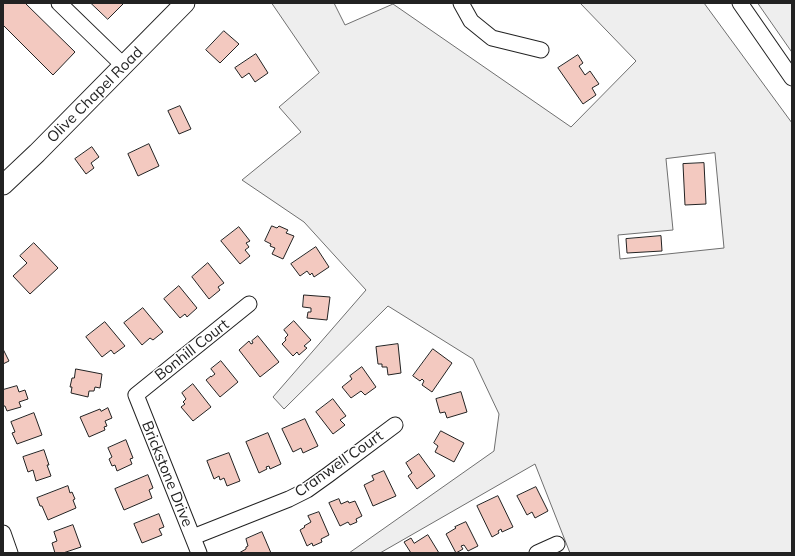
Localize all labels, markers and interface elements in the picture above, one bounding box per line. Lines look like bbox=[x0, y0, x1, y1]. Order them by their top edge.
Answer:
street label: Olive Chapel Road bbox=[43, 43, 147, 147]
street label: Bonhill Court bbox=[151, 316, 233, 384]
street label: Brickstone Drive bbox=[138, 419, 196, 529]
street label: Cranwell Court bbox=[291, 427, 387, 501]

